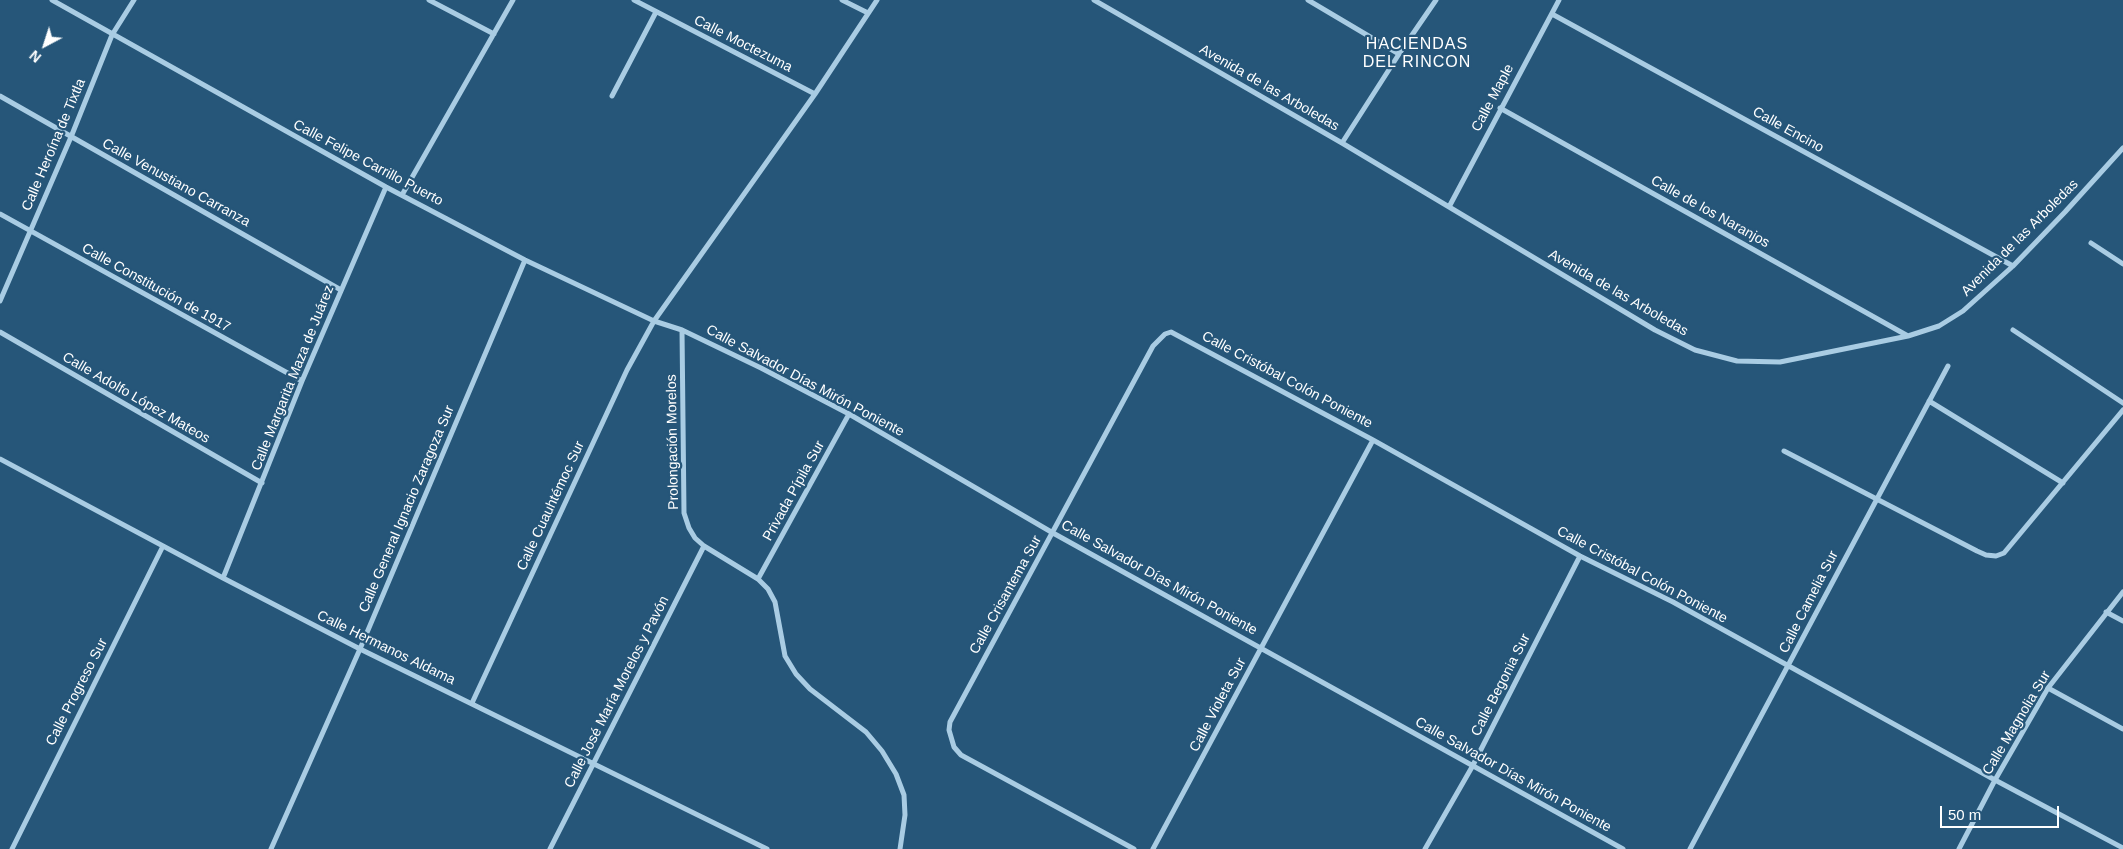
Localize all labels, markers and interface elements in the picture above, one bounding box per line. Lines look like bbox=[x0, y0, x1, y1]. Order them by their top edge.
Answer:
street label: Calle Moctezuma bbox=[691, 12, 795, 76]
north arrow bbox=[20, 20, 70, 70]
district label: HACIENDAS DEL RINCON bbox=[1361, 35, 1473, 73]
street label: Avenida de las Arboledas bbox=[1196, 41, 1342, 135]
text: N bbox=[26, 47, 44, 66]
street label: Calle Maple bbox=[1468, 61, 1518, 135]
street label: Calle Heroína de Tixtla bbox=[19, 76, 89, 214]
street label: Calle Encino bbox=[1750, 104, 1826, 156]
street label: Calle Felipe Carrillo Puerto bbox=[290, 116, 446, 210]
street label: Calle Venustiano Carranza bbox=[99, 135, 253, 231]
street label: Calle de los Naranjos bbox=[1648, 172, 1772, 252]
street label: Avenida de las Arboledas bbox=[1958, 176, 2082, 300]
street label: Calle Constitución de 1917 bbox=[79, 240, 233, 336]
street label: Avenida de las Arboledas bbox=[1545, 246, 1691, 340]
street label: Calle Margarita Maza de Juárez bbox=[248, 283, 338, 473]
street label: Calle Salvador Días Mirón Poniente bbox=[703, 322, 907, 440]
street label: Calle Cristóbal Colón Poniente bbox=[1199, 328, 1375, 432]
street label: Calle Adolfo López Mateos bbox=[59, 349, 213, 447]
street label: Prolongación Morelos bbox=[663, 374, 683, 510]
street label: Calle General Ignacio Zaragoza Sur bbox=[356, 403, 458, 615]
street label: Privada Pípila Sur bbox=[759, 438, 829, 544]
street label: Calle Cuauhtémoc Sur bbox=[514, 439, 588, 573]
street label: Calle Salvador Días Mirón Poniente bbox=[1058, 517, 1260, 639]
street label: Calle Cristóbal Colón Poniente bbox=[1554, 523, 1730, 627]
street label: Calle Crisantema Sur bbox=[966, 533, 1046, 657]
street label: Calle Camelia Sur bbox=[1776, 548, 1842, 656]
street label: Calle José María Morelos y Pavón bbox=[561, 593, 673, 791]
street label: Calle Hermanos Aldama bbox=[314, 607, 458, 689]
street label: Calle Begonia Sur bbox=[1468, 631, 1534, 739]
street label: Calle Progreso Sur bbox=[43, 635, 111, 749]
street label: Calle Violeta Sur bbox=[1186, 655, 1250, 755]
street label: Calle Magnolia Sur bbox=[1979, 668, 2055, 778]
street label: Calle Salvador Días Mirón Poniente bbox=[1412, 714, 1614, 836]
scale bar bbox=[1943, 796, 2062, 828]
text: 50 m bbox=[1948, 806, 1981, 823]

